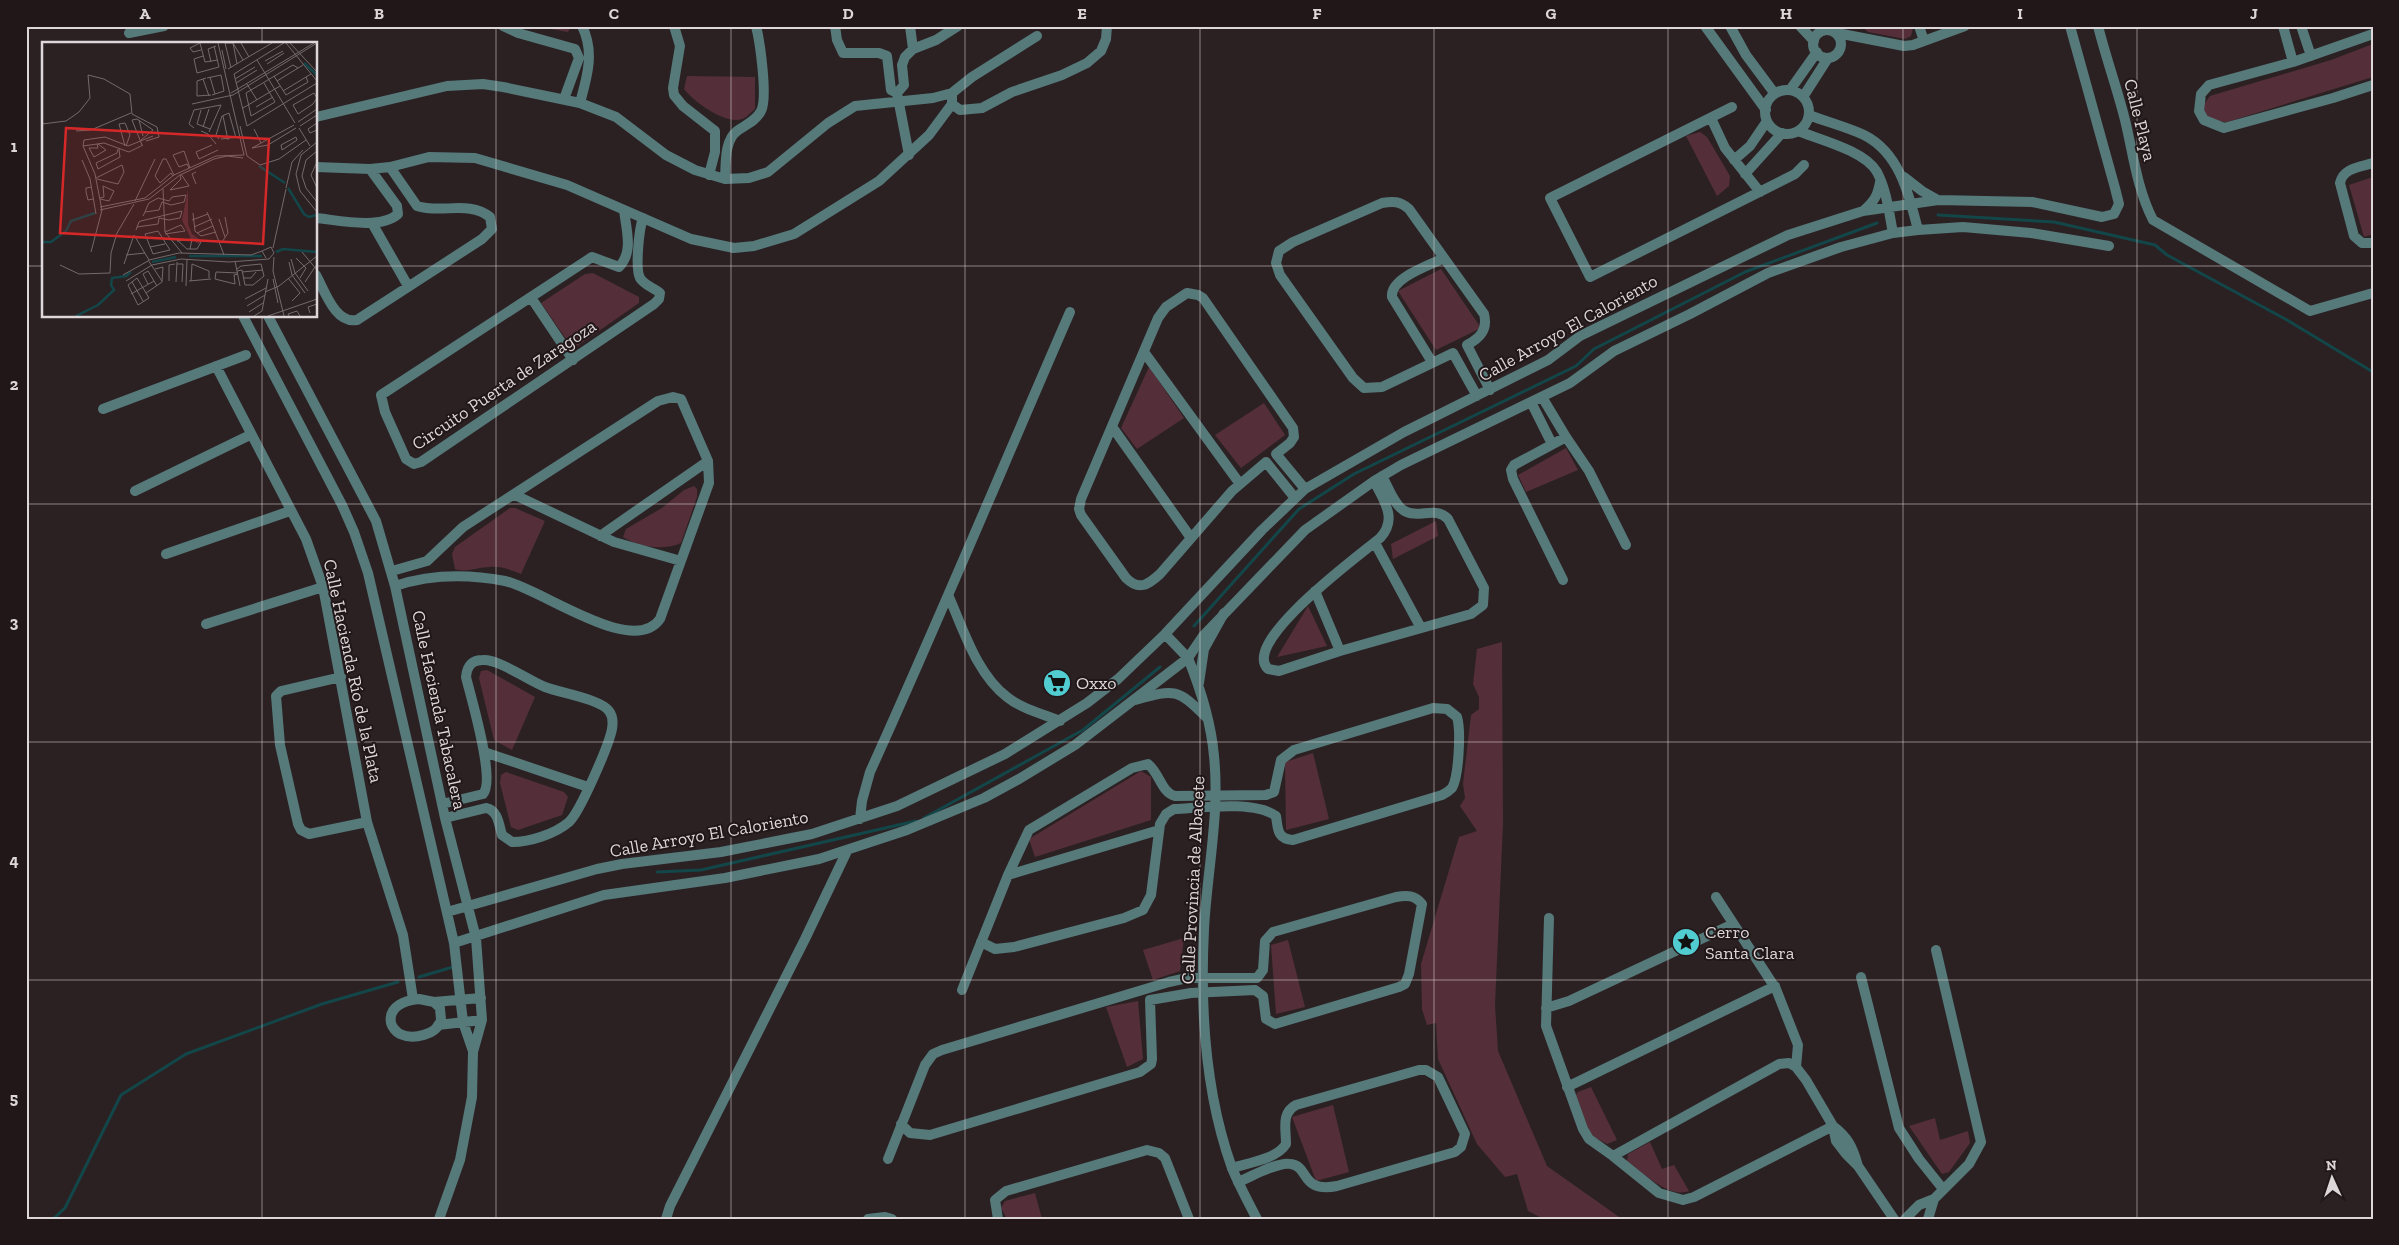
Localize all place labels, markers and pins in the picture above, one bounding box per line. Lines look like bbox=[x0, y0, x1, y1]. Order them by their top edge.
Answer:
supermarket icon: Oxxo bbox=[1042, 668, 1072, 698]
place label: Oxxo bbox=[1076, 672, 1116, 694]
place label: Cerro Santa Clara bbox=[1705, 921, 1795, 964]
place icon: Cerro Santa Clara bbox=[1671, 927, 1701, 957]

